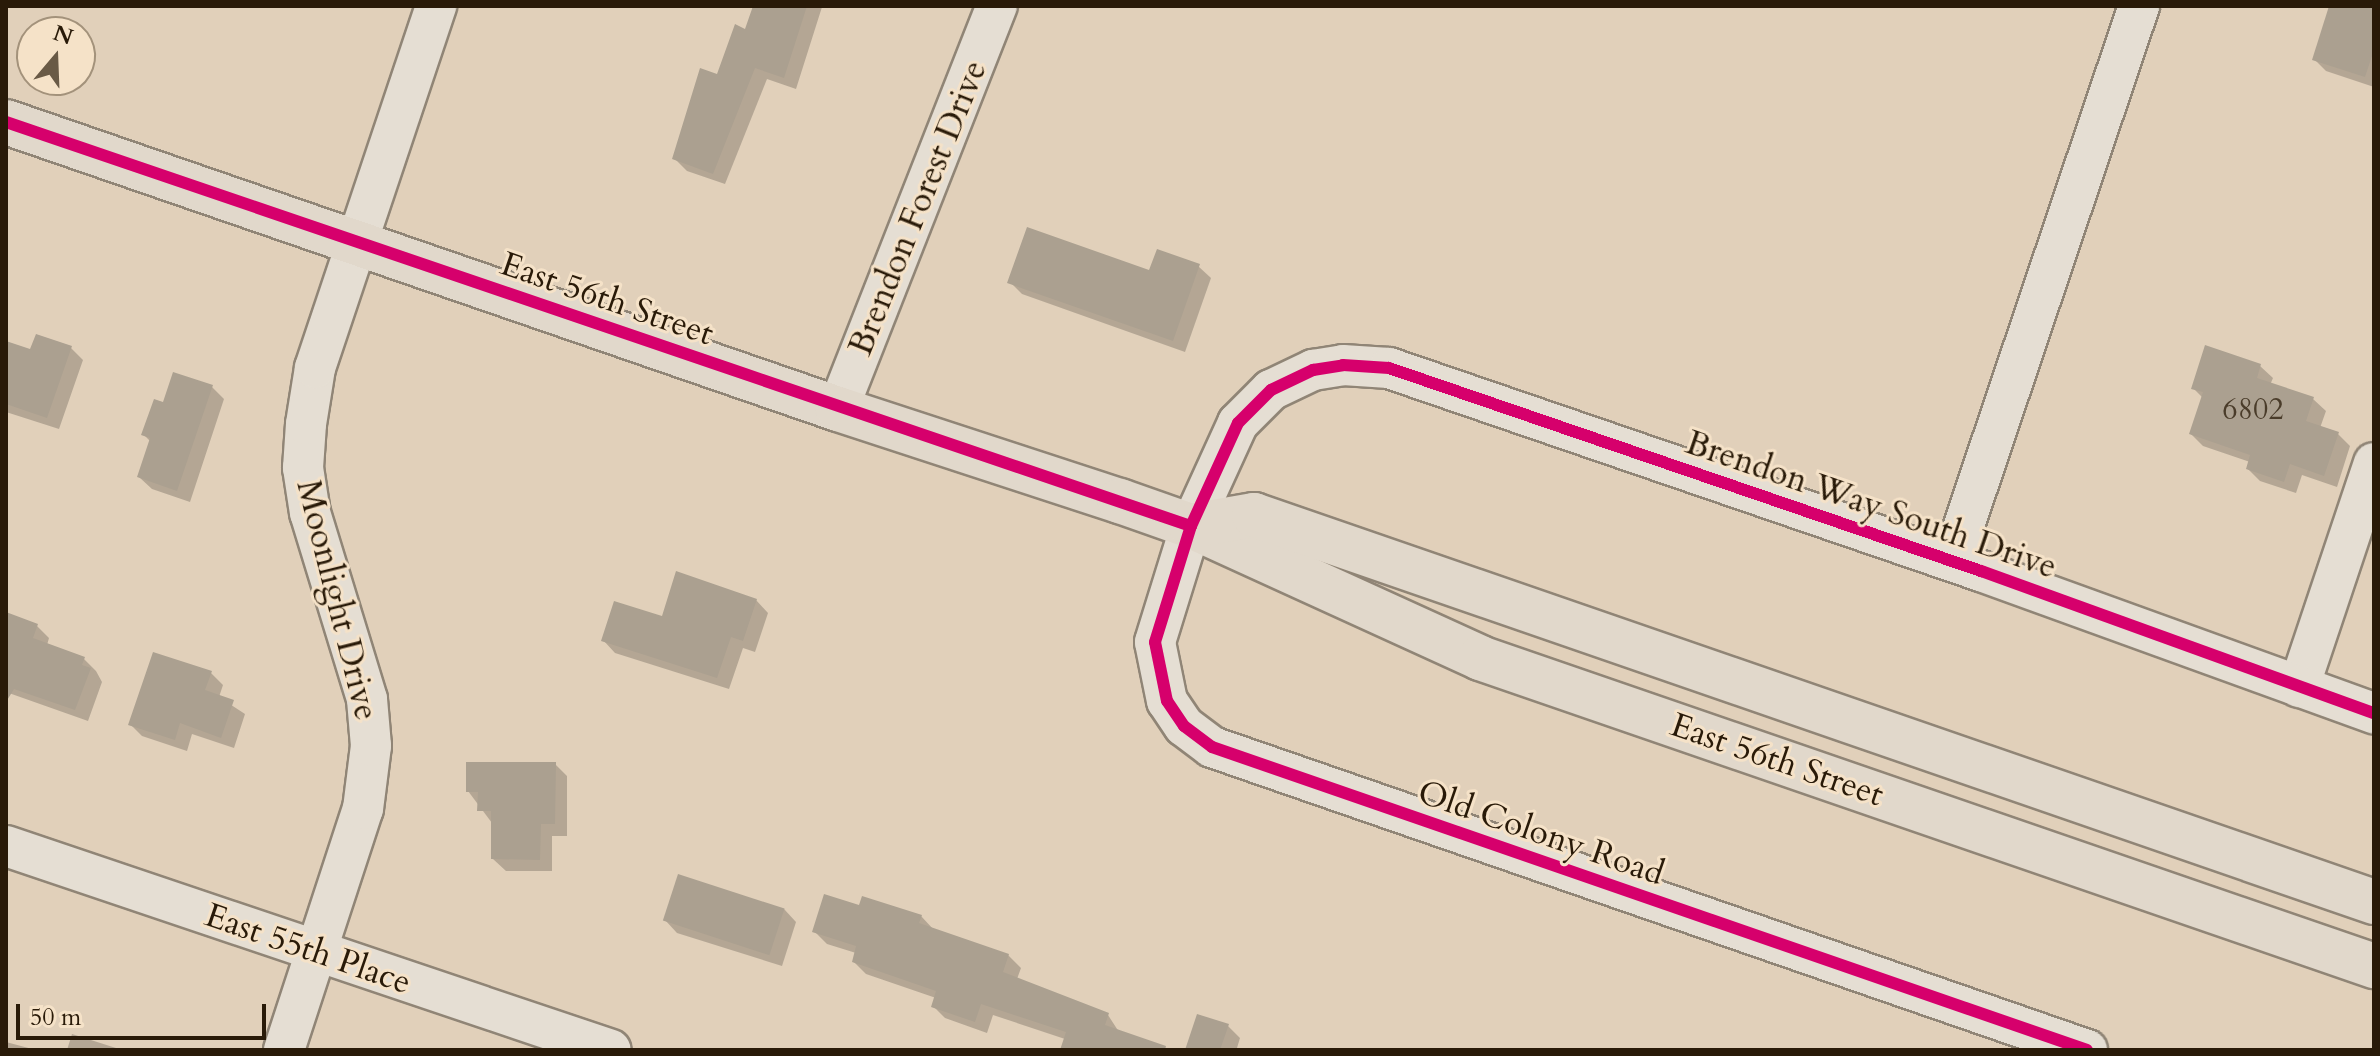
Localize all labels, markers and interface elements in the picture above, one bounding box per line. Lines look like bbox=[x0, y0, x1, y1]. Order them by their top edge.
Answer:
north arrow bbox=[16, 16, 96, 96]
text: N bbox=[49, 18, 77, 52]
street label: Brendon Forest Drive bbox=[840, 55, 996, 361]
street label: East 56th Street bbox=[495, 244, 719, 354]
house number: 6802 bbox=[2222, 392, 2284, 428]
street label: Brendon Way South Drive bbox=[1680, 422, 2062, 588]
street label: Moonlight Drive bbox=[287, 476, 387, 724]
street label: East 56th Street bbox=[1665, 705, 1889, 815]
street label: Old Colony Road bbox=[1412, 772, 1670, 894]
street label: East 55th Place bbox=[200, 895, 416, 1003]
scale bar bbox=[20, 988, 270, 1038]
text: 50 m bbox=[30, 1001, 81, 1034]

